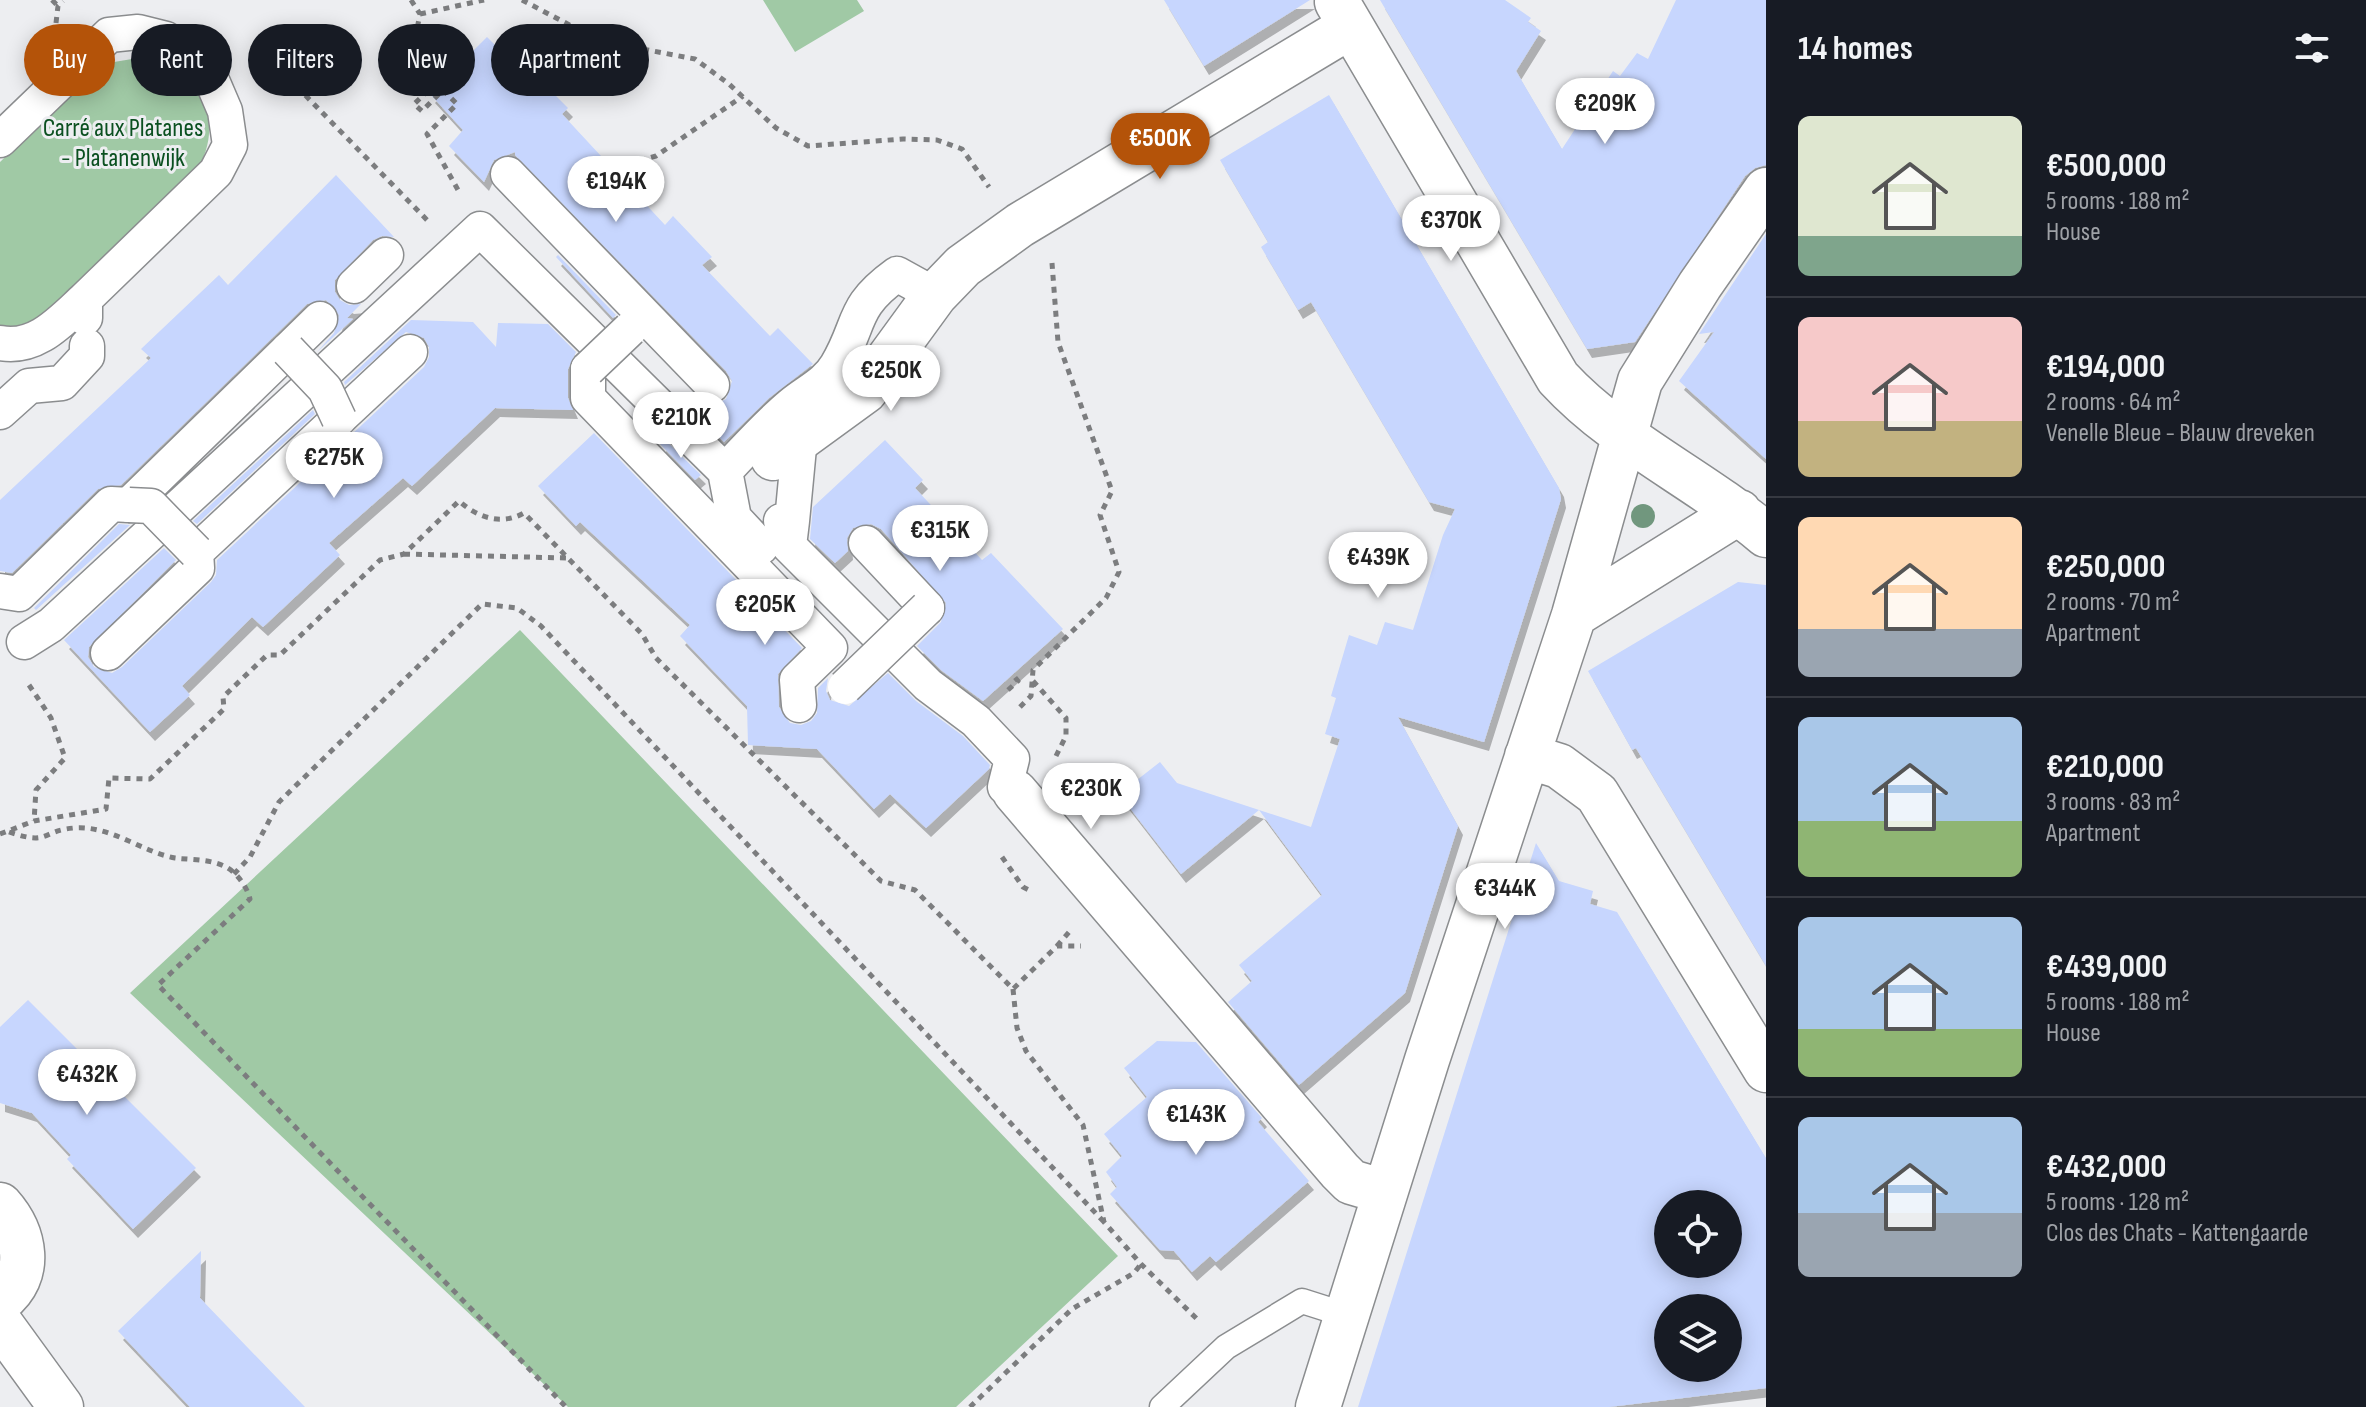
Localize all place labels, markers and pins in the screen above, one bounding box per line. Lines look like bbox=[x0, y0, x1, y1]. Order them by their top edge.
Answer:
pin: €209K bbox=[1549, 78, 1661, 146]
pin: €500K bbox=[1104, 113, 1216, 181]
pin: €194K bbox=[560, 156, 672, 224]
pin: €370K bbox=[1395, 195, 1507, 263]
pin: €250K bbox=[835, 345, 947, 413]
pin: €210K bbox=[625, 392, 737, 460]
pin: €275K bbox=[278, 432, 390, 500]
pin: €315K bbox=[884, 505, 996, 573]
pin: €439K bbox=[1322, 532, 1434, 600]
pin: €205K bbox=[709, 579, 821, 647]
pin: €230K bbox=[1035, 763, 1147, 831]
pin: €344K bbox=[1449, 863, 1561, 931]
pin: €432K bbox=[31, 1049, 143, 1117]
pin: €143K bbox=[1140, 1089, 1252, 1157]

